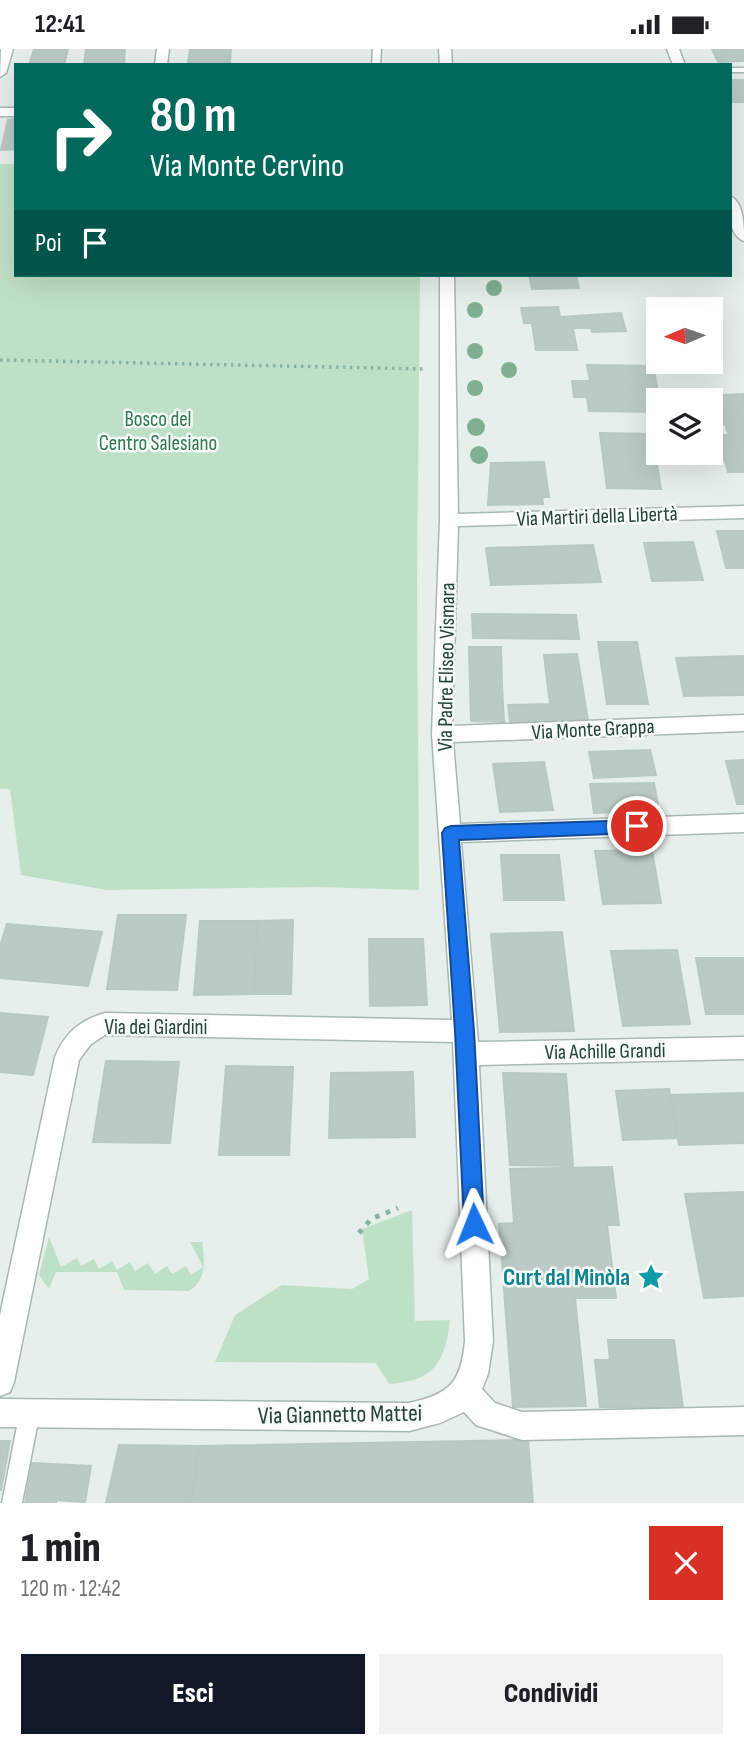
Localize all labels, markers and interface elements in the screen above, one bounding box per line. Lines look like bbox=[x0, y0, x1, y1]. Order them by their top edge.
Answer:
text: 12:41 bbox=[35, 9, 85, 40]
text: 80 m bbox=[150, 87, 237, 146]
icon: right bbox=[35, 91, 126, 182]
text: Via Monte Cervino bbox=[150, 147, 344, 186]
icon: arrive bbox=[76, 224, 114, 262]
text: Poi bbox=[35, 228, 62, 259]
north arrow bbox=[646, 297, 723, 375]
map controls bbox=[646, 297, 723, 465]
button: layers bbox=[646, 388, 723, 465]
park label: Bosco del Centro Salesiano bbox=[99, 407, 217, 456]
street label: Via Martiri della Libertà bbox=[516, 501, 678, 532]
street label: Via Padre Eliseo Vismara bbox=[433, 582, 460, 752]
street label: Via Monte Grappa bbox=[531, 714, 655, 745]
pin bbox=[607, 796, 667, 856]
icon: arrive bbox=[618, 807, 656, 845]
street label: Via dei Giardini bbox=[105, 1015, 207, 1040]
street label: Via Achille Grandi bbox=[544, 1038, 666, 1065]
position arrow bbox=[437, 1187, 511, 1261]
place icon: Curt dal Minòla bbox=[636, 1262, 666, 1292]
place label: Curt dal Minòla bbox=[503, 1263, 630, 1292]
street label: Via Giannetto Mattei bbox=[258, 1399, 422, 1430]
text: 1 min bbox=[21, 1523, 101, 1574]
button: close bbox=[649, 1526, 723, 1600]
text: 120 m · 12:42 bbox=[21, 1575, 121, 1603]
button: Esci bbox=[21, 1654, 365, 1734]
button: Condividi bbox=[379, 1654, 723, 1734]

